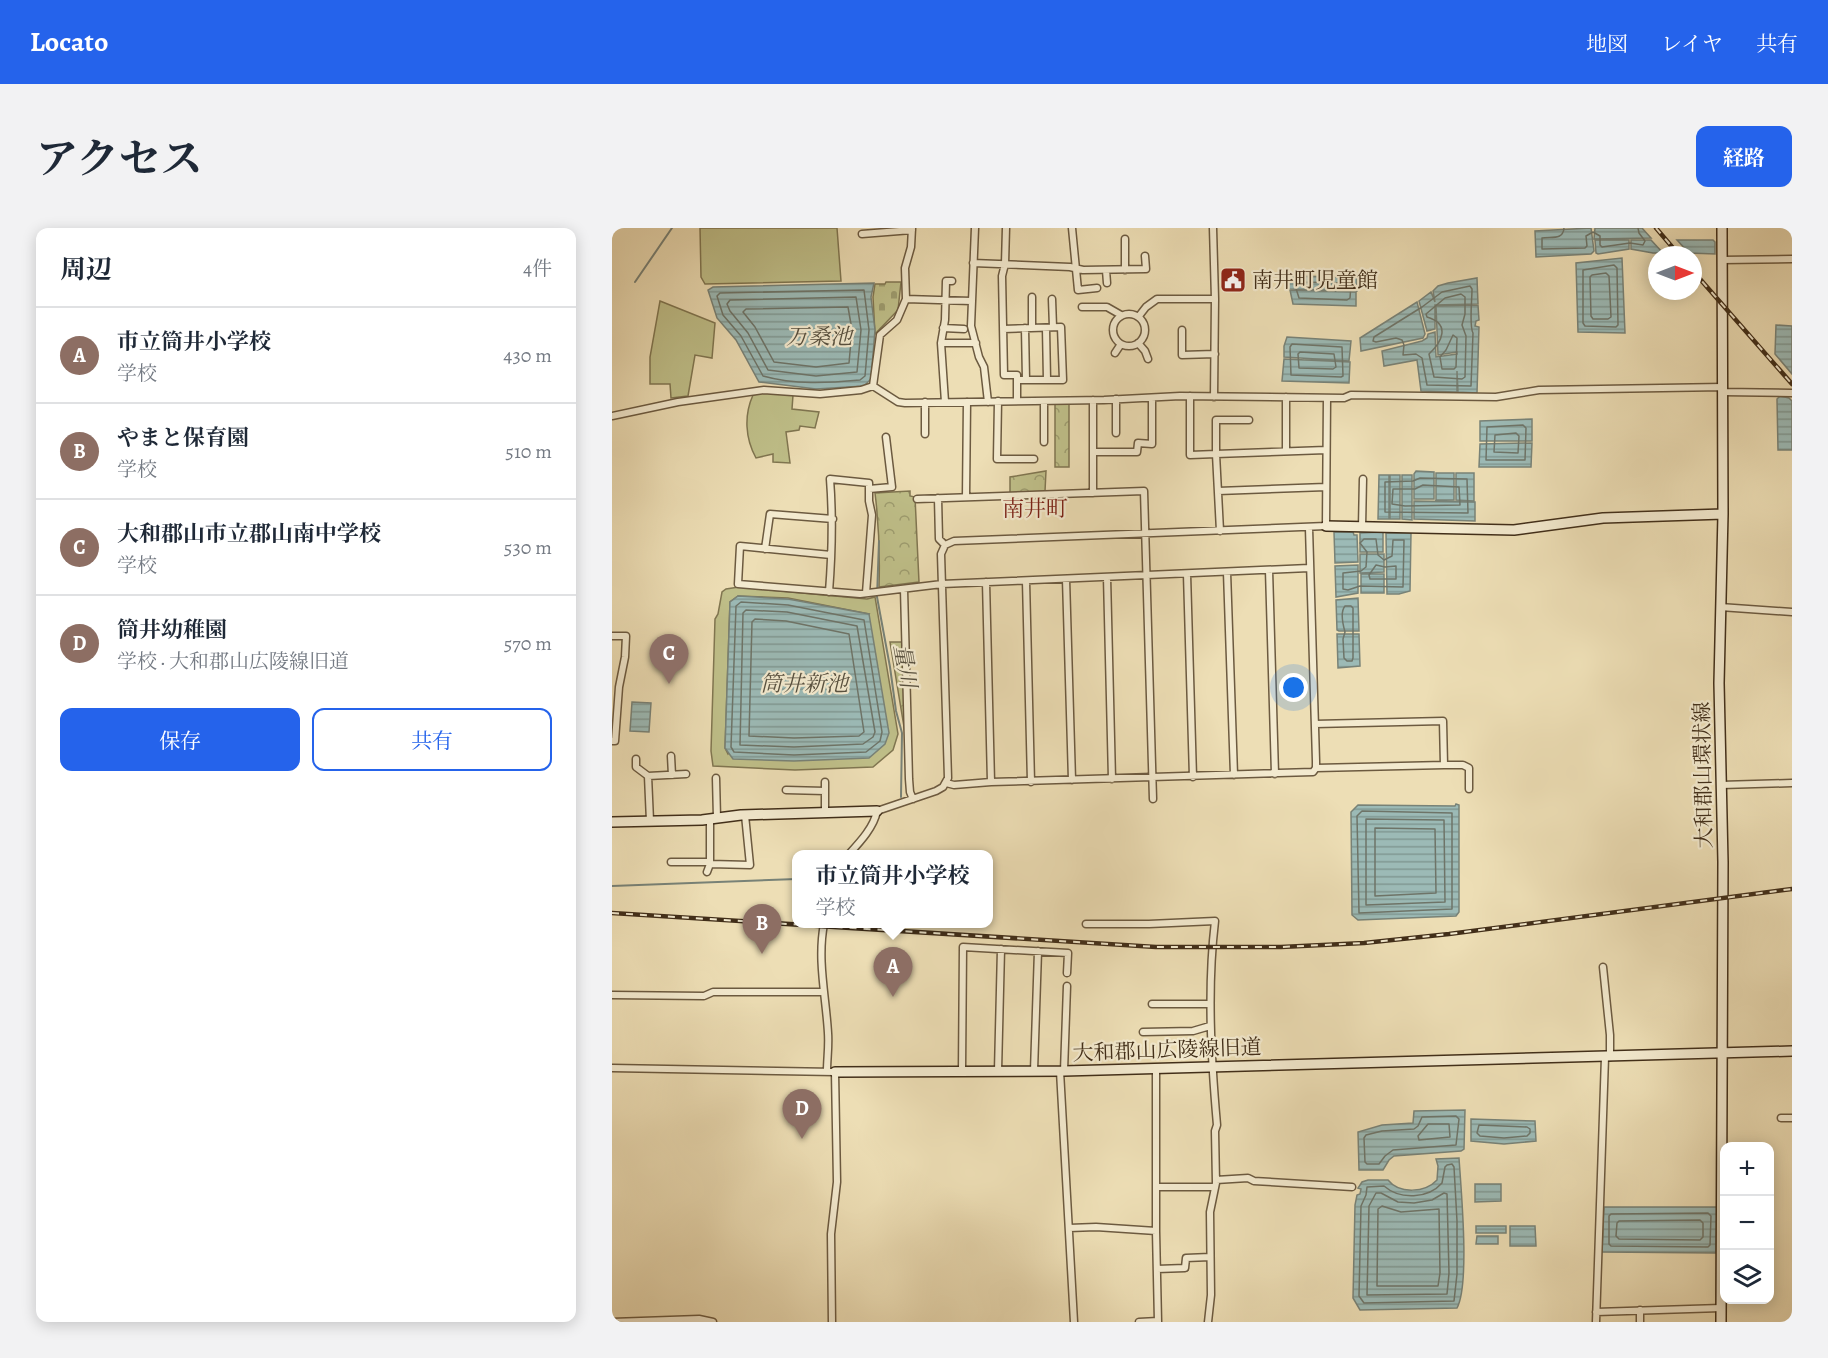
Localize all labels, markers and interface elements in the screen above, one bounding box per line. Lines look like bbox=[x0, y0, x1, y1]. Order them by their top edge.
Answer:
text: Locato bbox=[30, 23, 108, 61]
text: 地図 bbox=[1586, 30, 1628, 58]
text: レイヤ bbox=[1661, 30, 1723, 58]
text: 共有 bbox=[1756, 30, 1798, 58]
button: 経路 bbox=[1696, 126, 1792, 187]
text: アクセス bbox=[36, 130, 203, 187]
north arrow bbox=[1648, 246, 1702, 300]
text: 周辺 bbox=[60, 252, 112, 287]
text: 4件 bbox=[523, 255, 552, 282]
public building icon: 南井町児童館 bbox=[1218, 265, 1248, 295]
place label: 南井町児童館 bbox=[1252, 266, 1378, 294]
water label: 万桑池 bbox=[786, 322, 855, 352]
text: 市立筒井小学校 bbox=[117, 327, 271, 357]
text: A bbox=[73, 342, 86, 369]
text: 430 m bbox=[503, 342, 552, 369]
text: 学校 bbox=[117, 360, 157, 387]
text: やまと保育園 bbox=[117, 423, 249, 453]
text: B bbox=[73, 438, 86, 465]
text: 510 m bbox=[505, 438, 552, 465]
text: 学校 bbox=[117, 456, 157, 483]
district label: 南井町 bbox=[1002, 494, 1068, 524]
text: 大和郡山市立郡山南中学校 bbox=[117, 519, 381, 549]
text: C bbox=[73, 534, 86, 561]
text: 530 m bbox=[504, 534, 552, 561]
text: 学校 bbox=[117, 552, 157, 579]
text: 筒井幼稚園 bbox=[117, 615, 227, 645]
text: D bbox=[73, 630, 86, 657]
text: 570 m bbox=[504, 630, 552, 657]
pin: C bbox=[650, 634, 688, 684]
water label: 量川 bbox=[886, 642, 924, 692]
text: 学校 · 大和郡山広陵線旧道 bbox=[117, 648, 349, 675]
water label: 筒井新池 bbox=[760, 669, 851, 699]
your location bbox=[1279, 673, 1308, 702]
street label: 大和郡山環状線 bbox=[1688, 701, 1718, 849]
button: 保存 bbox=[60, 708, 300, 771]
button: 共有 bbox=[312, 708, 552, 771]
popup bbox=[792, 850, 993, 928]
text: 市立筒井小学校 bbox=[815, 861, 970, 891]
text: 学校 bbox=[815, 894, 855, 921]
pin: B bbox=[742, 904, 782, 954]
pin: A bbox=[874, 948, 912, 997]
street label: 大和郡山広陵線旧道 bbox=[1072, 1033, 1262, 1067]
pin: D bbox=[782, 1090, 822, 1139]
map controls bbox=[1720, 1142, 1774, 1304]
button: + bbox=[1720, 1142, 1774, 1196]
button: − bbox=[1720, 1196, 1774, 1250]
button: layers bbox=[1720, 1250, 1774, 1304]

